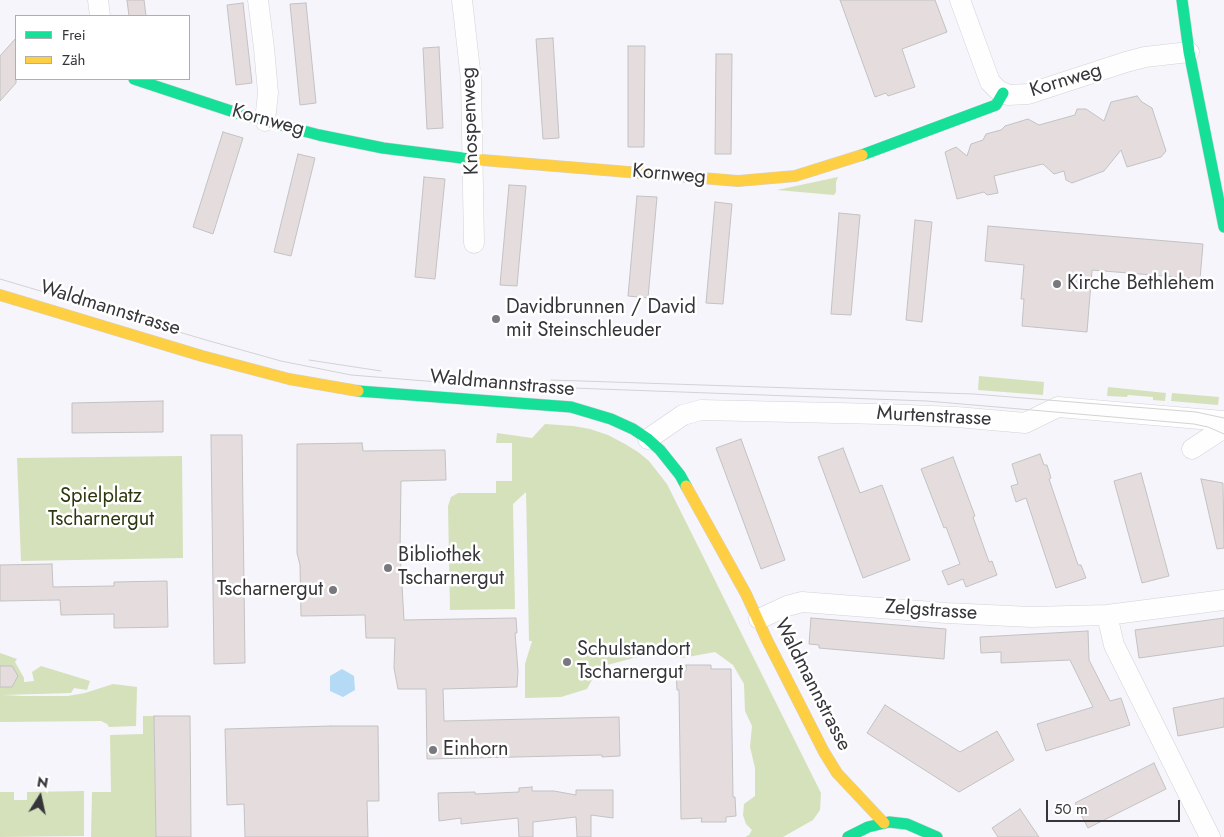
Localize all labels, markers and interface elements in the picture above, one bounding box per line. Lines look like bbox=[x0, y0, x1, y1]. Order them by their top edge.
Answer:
legend bbox=[15, 15, 190, 80]
text: Frei bbox=[62, 24, 86, 46]
text: Zäh bbox=[62, 49, 85, 71]
street label: Kornweg bbox=[1027, 59, 1105, 103]
street label: Knospenweg bbox=[457, 67, 485, 175]
street label: Kornweg bbox=[229, 100, 307, 142]
street label: Kornweg bbox=[631, 160, 707, 190]
place label: Kirche Bethlehem bbox=[1067, 272, 1214, 296]
street label: Waldmannstrasse bbox=[37, 276, 183, 342]
marker: Kirche Bethlehem bbox=[1051, 278, 1063, 290]
place label: Davidbrunnen / David mit Steinschleuder bbox=[506, 296, 696, 343]
marker: Davidbrunnen / David mit Steinschleuder bbox=[490, 313, 502, 325]
street label: Waldmannstrasse bbox=[429, 366, 575, 402]
street label: Murtenstrasse bbox=[876, 402, 992, 432]
park label: Spielplatz Tscharnergut bbox=[48, 485, 154, 532]
place label: Bibliothek Tscharnergut bbox=[398, 544, 504, 591]
marker: Bibliothek Tscharnergut bbox=[382, 562, 394, 574]
place label: Tscharnergut bbox=[217, 578, 323, 602]
marker: Tscharnergut bbox=[327, 584, 339, 596]
street label: Zelgstrasse bbox=[884, 596, 978, 626]
street label: Waldmannstrasse bbox=[768, 615, 856, 755]
place label: Schulstandort Tscharnergut bbox=[577, 638, 690, 685]
marker: Schulstandort Tscharnergut bbox=[561, 656, 573, 668]
place label: Einhorn bbox=[443, 738, 508, 762]
marker: Einhorn bbox=[427, 744, 439, 756]
text: N bbox=[35, 771, 50, 793]
north arrow bbox=[15, 772, 65, 822]
scale bar bbox=[1049, 790, 1183, 822]
text: 50 m bbox=[1054, 798, 1088, 820]

